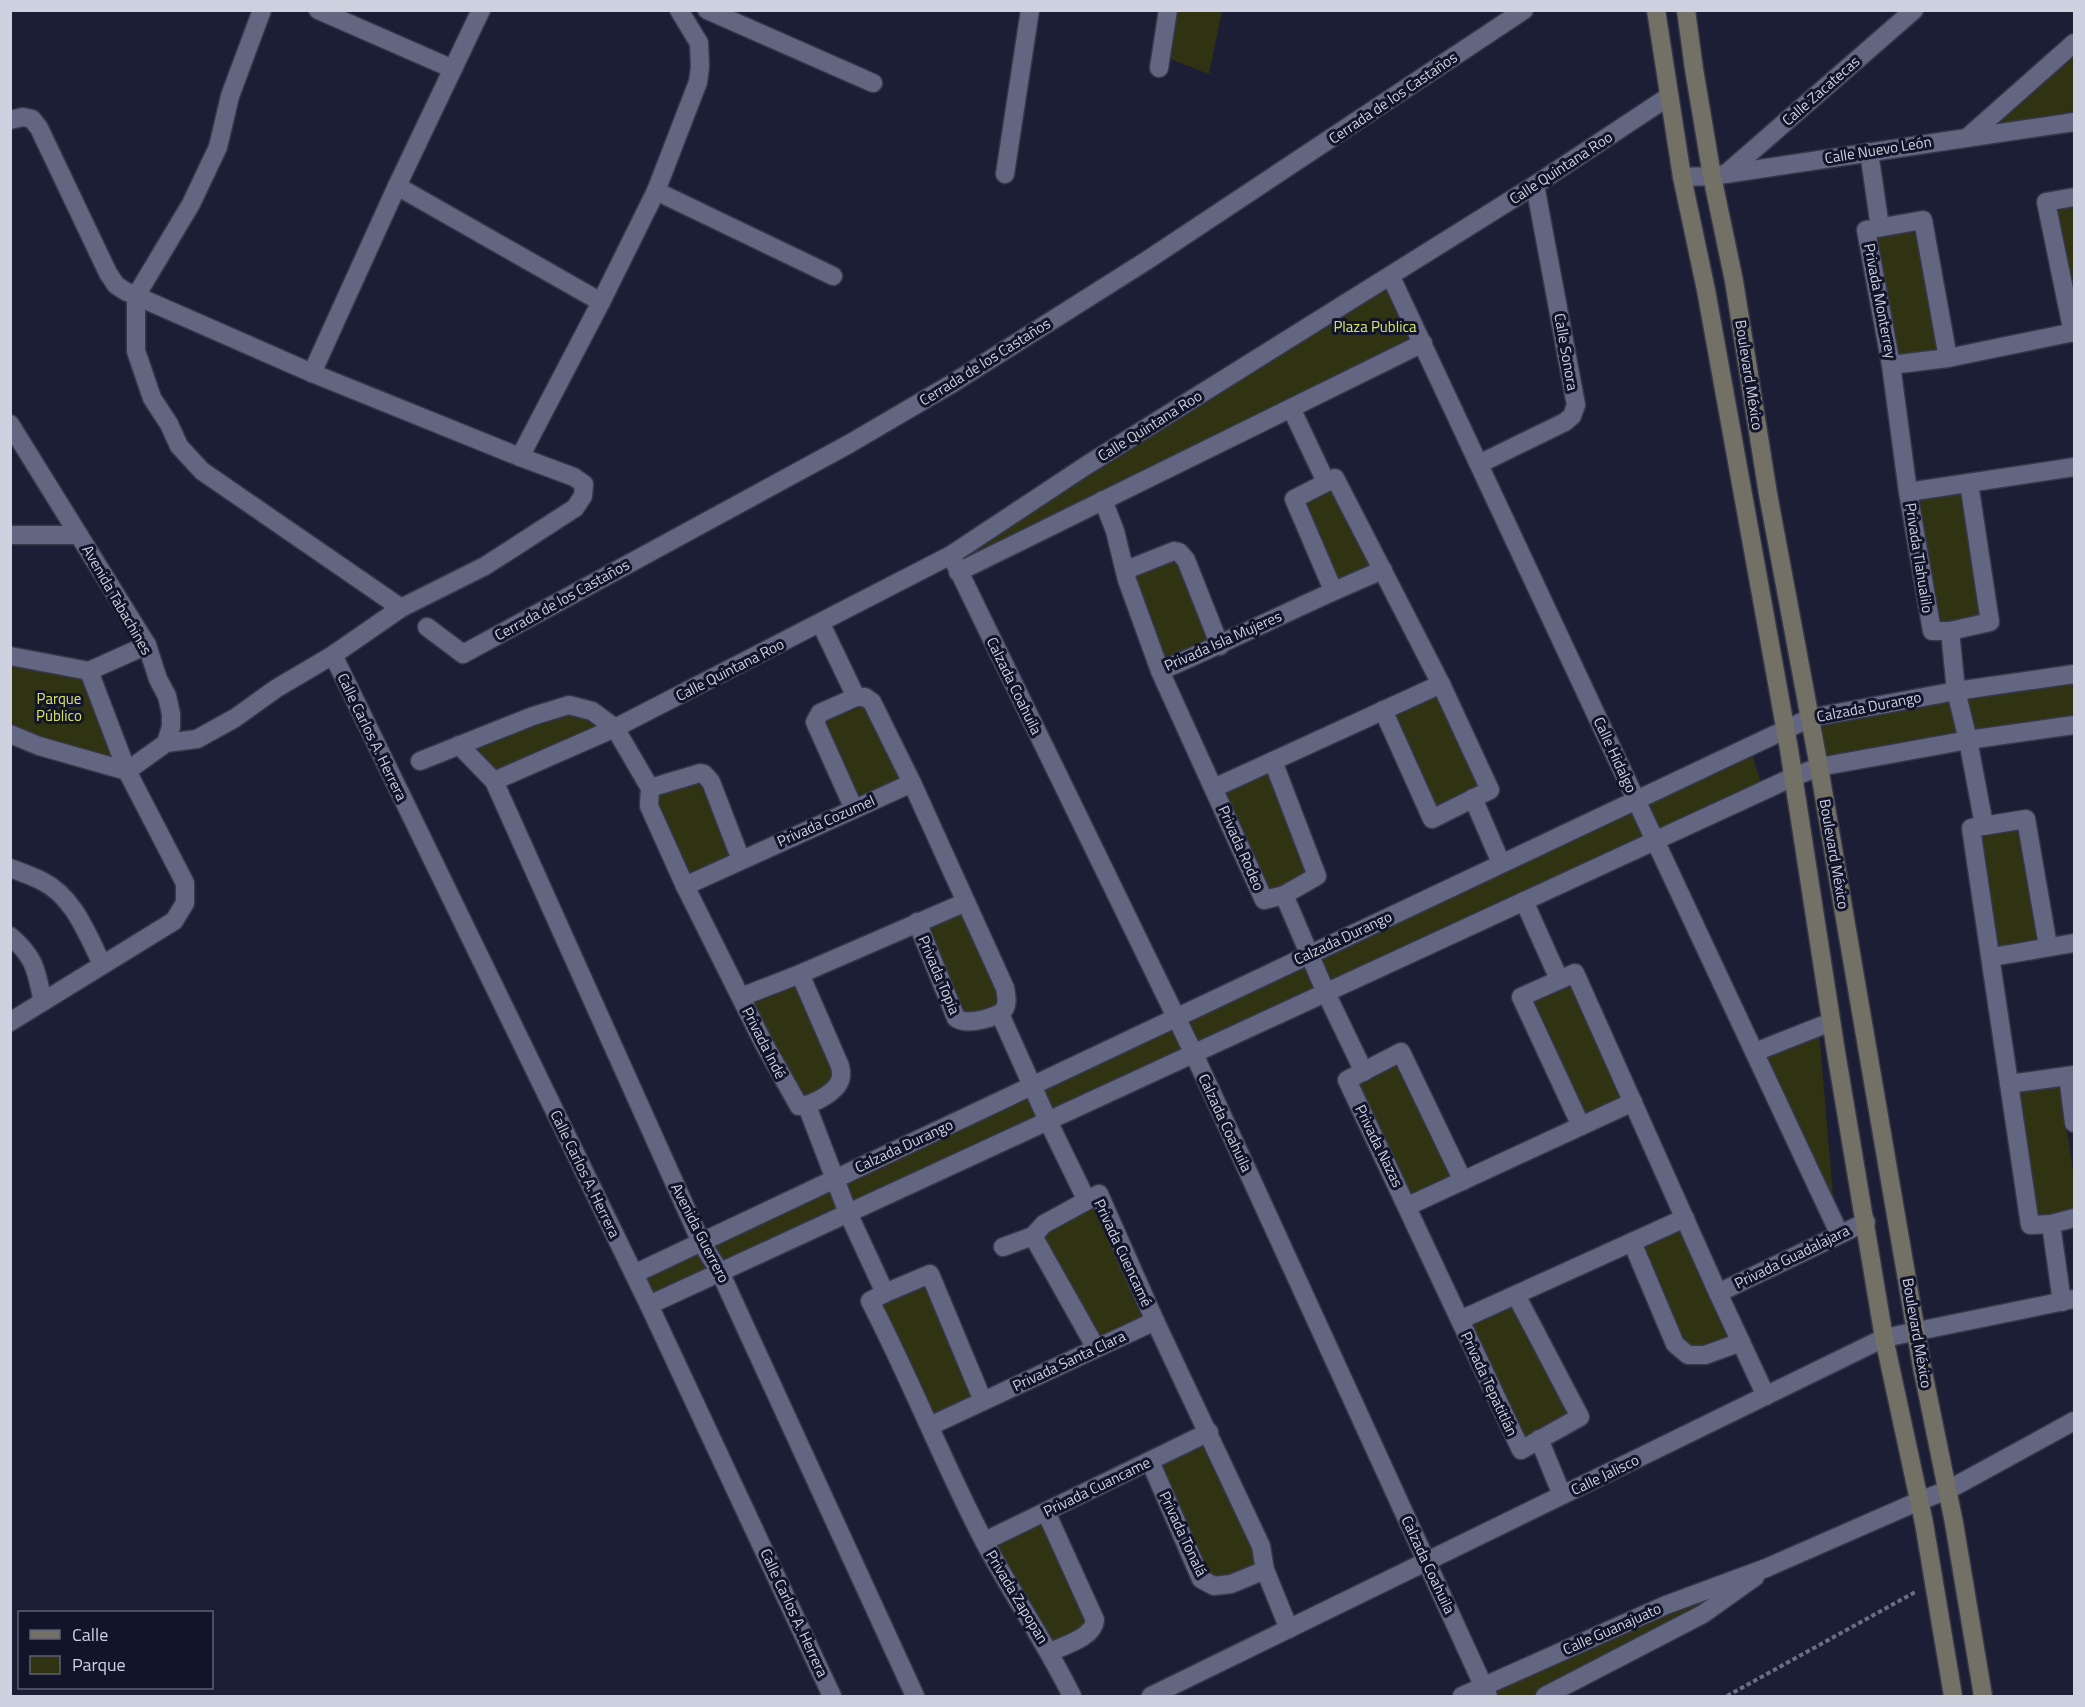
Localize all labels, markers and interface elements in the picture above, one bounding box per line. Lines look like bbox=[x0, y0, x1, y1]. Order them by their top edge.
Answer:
street label: Cerrada de los Castaños bbox=[1324, 46, 1462, 149]
street label: Calle Zacatecas bbox=[1777, 50, 1865, 131]
street label: Calle Quintana Roo bbox=[1504, 125, 1617, 210]
street label: Calle Nuevo León bbox=[1823, 130, 1933, 169]
street label: Privada Monterrey bbox=[1858, 241, 1903, 361]
street label: Calle Sonora bbox=[1548, 311, 1585, 393]
street label: Cerrada de los Castaños bbox=[915, 312, 1055, 411]
park label: Plaza Publica bbox=[1333, 315, 1417, 338]
street label: Boulevard México bbox=[1729, 318, 1770, 432]
street label: Calle Quintana Roo bbox=[1093, 384, 1206, 467]
street label: Privada Tlahualilo bbox=[1899, 501, 1940, 615]
street label: Avenida Tabachines bbox=[77, 541, 158, 659]
street label: Cerrada de los Castaños bbox=[490, 553, 633, 646]
street label: Privada Isla Mujeres bbox=[1160, 604, 1285, 677]
street label: Calle Quintana Roo bbox=[671, 632, 788, 707]
street label: Calzada Coahuila bbox=[981, 633, 1048, 739]
street label: Calle Carlos A. Herrera bbox=[332, 669, 414, 805]
street label: Calzada Durango bbox=[1815, 685, 1923, 728]
park label: Parque Público bbox=[36, 687, 82, 727]
street label: Calle Hidalgo bbox=[1588, 713, 1643, 797]
street label: Privada Cozumel bbox=[773, 789, 878, 852]
street label: Boulevard México bbox=[1813, 797, 1855, 911]
street label: Privada Rodeo bbox=[1212, 801, 1271, 894]
street label: Calzada Durango bbox=[1290, 905, 1396, 970]
street label: Privada Topia bbox=[912, 932, 967, 1018]
street label: Privada Indé bbox=[736, 1003, 792, 1083]
street label: Calzada Coahuila bbox=[1193, 1070, 1258, 1176]
street label: Privada Nazas bbox=[1349, 1100, 1409, 1191]
street label: Calle Carlos A. Herrera bbox=[545, 1106, 627, 1242]
street label: Calzada Durango bbox=[851, 1113, 957, 1178]
street label: Avenida Guerrero bbox=[665, 1179, 735, 1287]
street label: Privada Cuencamé bbox=[1088, 1195, 1158, 1310]
street label: Privada Guadalajara bbox=[1730, 1219, 1854, 1294]
street label: Boulevard México bbox=[1896, 1276, 1938, 1390]
street label: Privada Santa Clara bbox=[1009, 1324, 1130, 1397]
street label: Privada Tepatitlán bbox=[1455, 1328, 1524, 1440]
street label: Calle Jalisco bbox=[1567, 1448, 1643, 1501]
street label: Privada Cuancame bbox=[1039, 1451, 1154, 1522]
street label: Privada Tonalá bbox=[1154, 1487, 1213, 1581]
street label: Calzada Coahuila bbox=[1396, 1512, 1461, 1618]
street label: Calle Carlos A. Herrera bbox=[755, 1545, 835, 1681]
street label: Privada Zapopan bbox=[980, 1546, 1054, 1648]
street label: Calle Guanajuato bbox=[1559, 1597, 1665, 1661]
legend bbox=[18, 1611, 213, 1689]
text: Calle bbox=[72, 1621, 108, 1648]
text: Parque bbox=[72, 1651, 126, 1678]

